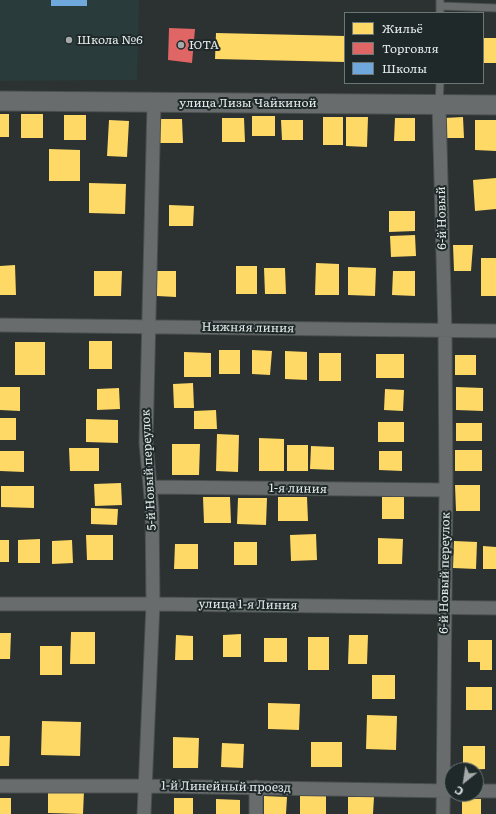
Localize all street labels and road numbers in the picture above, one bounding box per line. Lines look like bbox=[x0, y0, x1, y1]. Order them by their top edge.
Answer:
street label: улица Лизы Чайкиной bbox=[179, 96, 317, 110]
street label: 6-й Новый bbox=[434, 186, 450, 250]
street label: Нижняя линия bbox=[202, 320, 294, 336]
street label: 5-й Новый переулок bbox=[139, 409, 159, 531]
street label: 1-я линия bbox=[269, 481, 327, 497]
street label: 6-й Новый переулок bbox=[437, 512, 453, 634]
street label: улица 1-я Линия bbox=[198, 597, 298, 613]
street label: 1-й Линейный проезд bbox=[161, 779, 291, 795]

